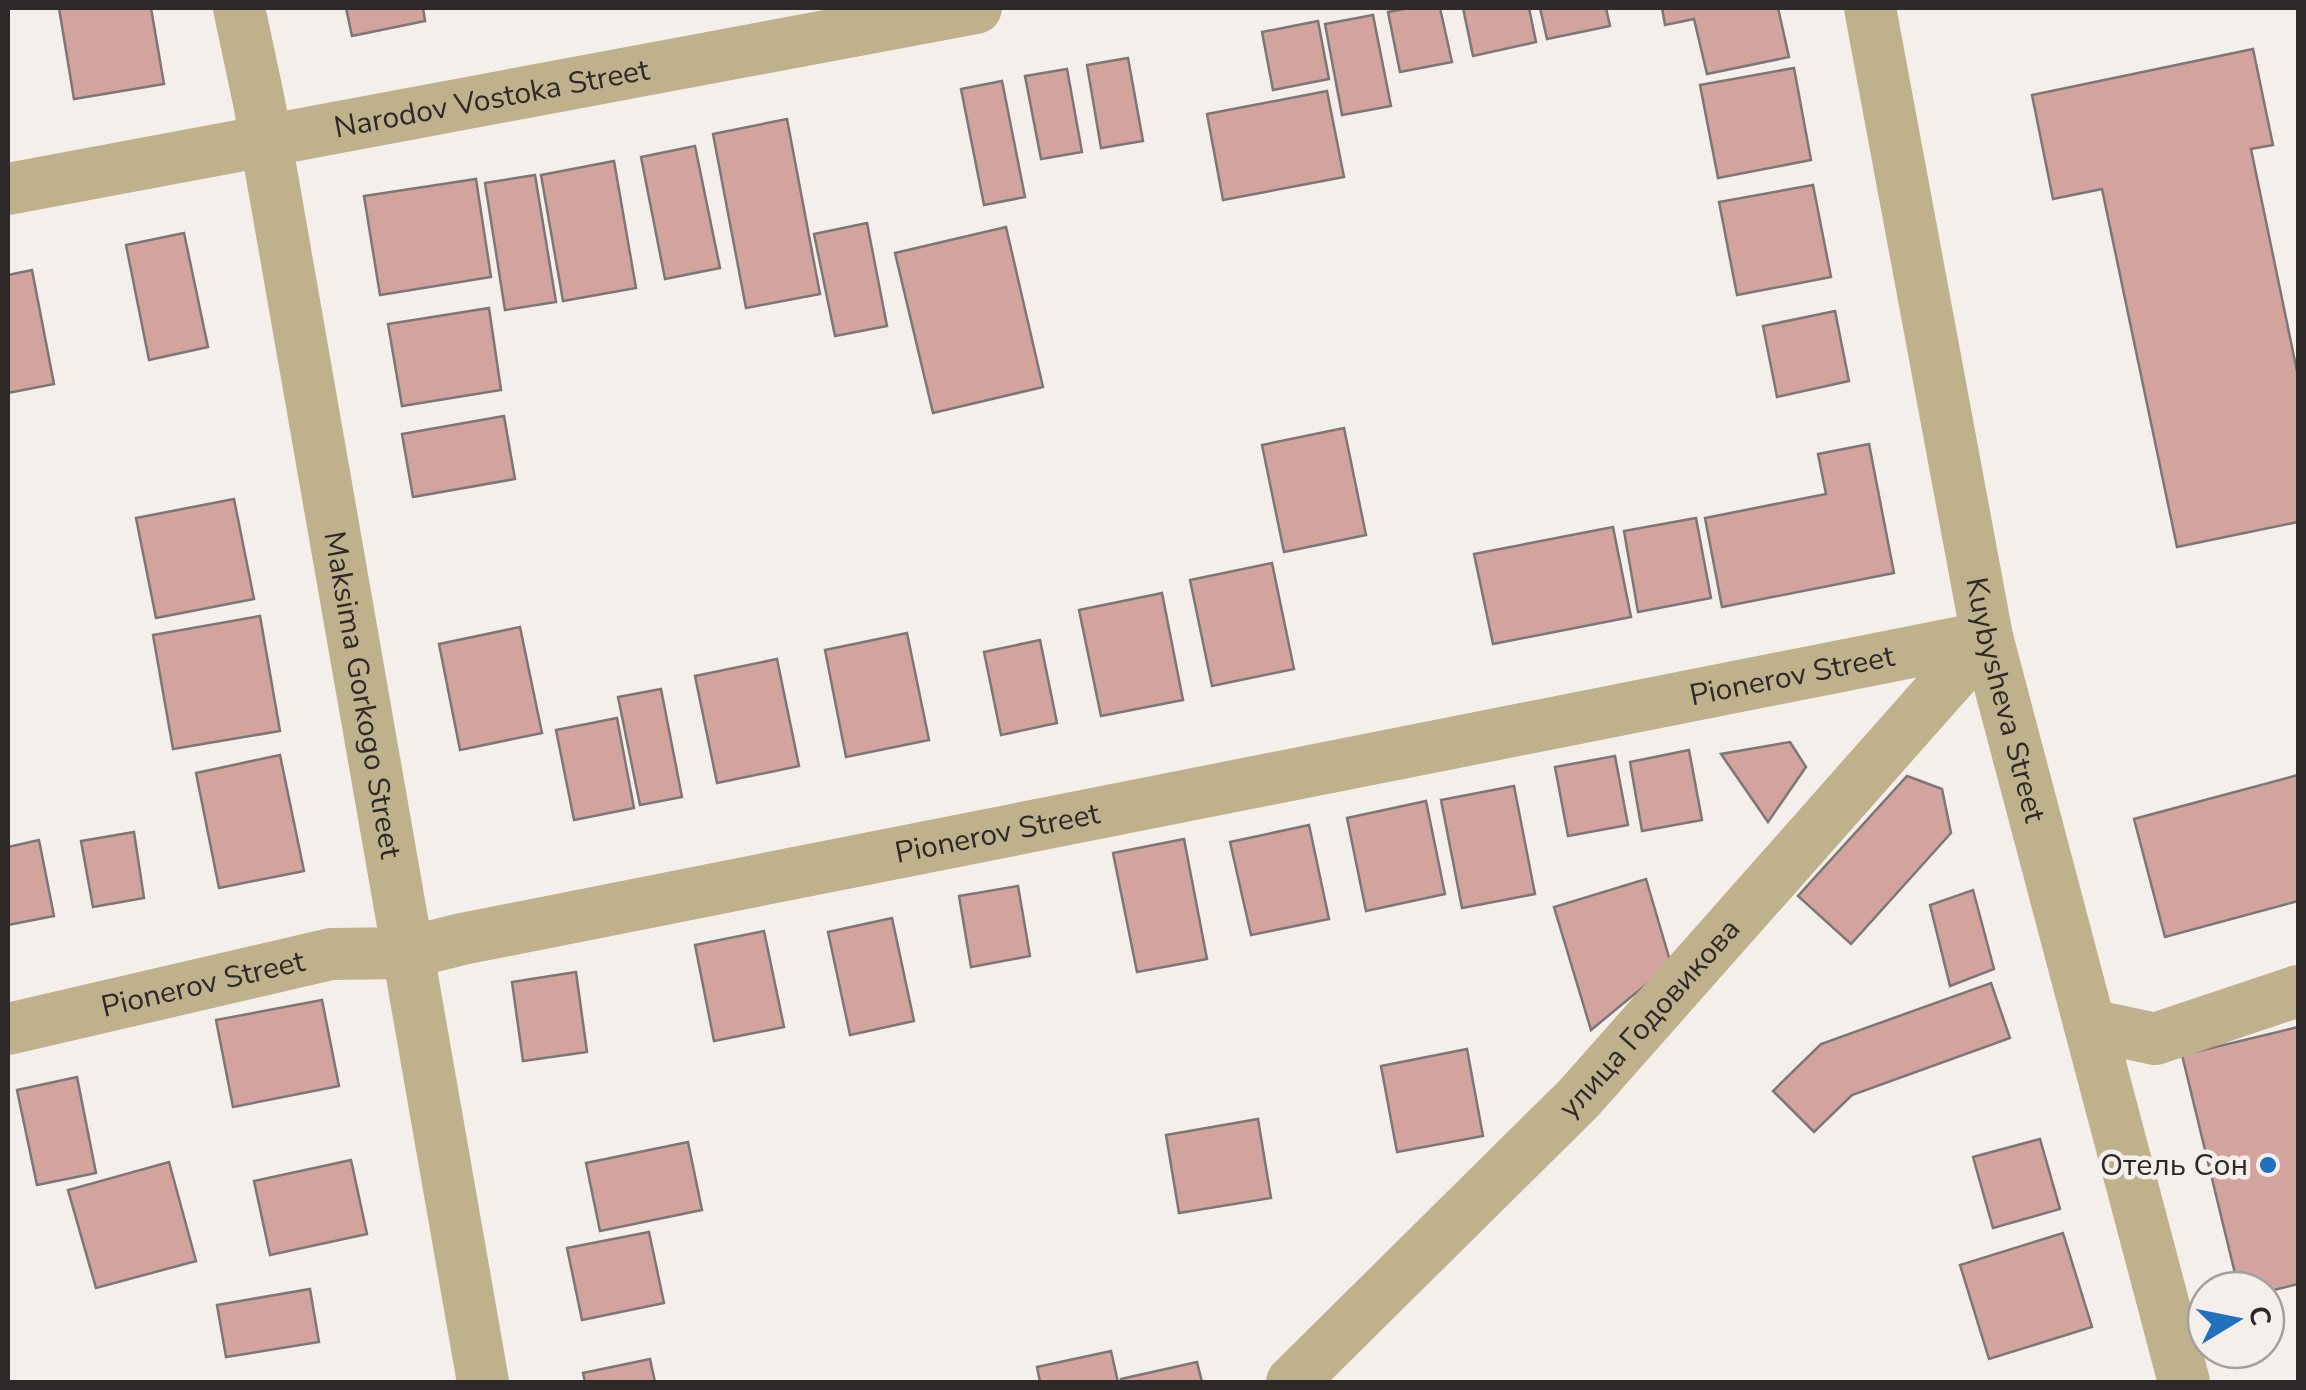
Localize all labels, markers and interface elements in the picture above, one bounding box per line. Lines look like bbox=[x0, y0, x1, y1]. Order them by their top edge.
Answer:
street label: Narodov Vostoka Street bbox=[331, 49, 653, 148]
street label: Maksima Gorkogo Street bbox=[314, 528, 412, 862]
street label: Kuybysheva Street bbox=[1956, 574, 2056, 827]
street label: Pionerov Street bbox=[1686, 635, 1898, 716]
street label: Pionerov Street bbox=[891, 793, 1104, 873]
street label: улица Годовикова bbox=[1549, 909, 1749, 1128]
street label: Pionerov Street bbox=[97, 940, 309, 1027]
place label: Отель Сон bbox=[2100, 1145, 2248, 1186]
marker: Отель Сон bbox=[2257, 1154, 2279, 1176]
north arrow bbox=[2186, 1270, 2286, 1370]
text: С bbox=[2239, 1303, 2280, 1328]

